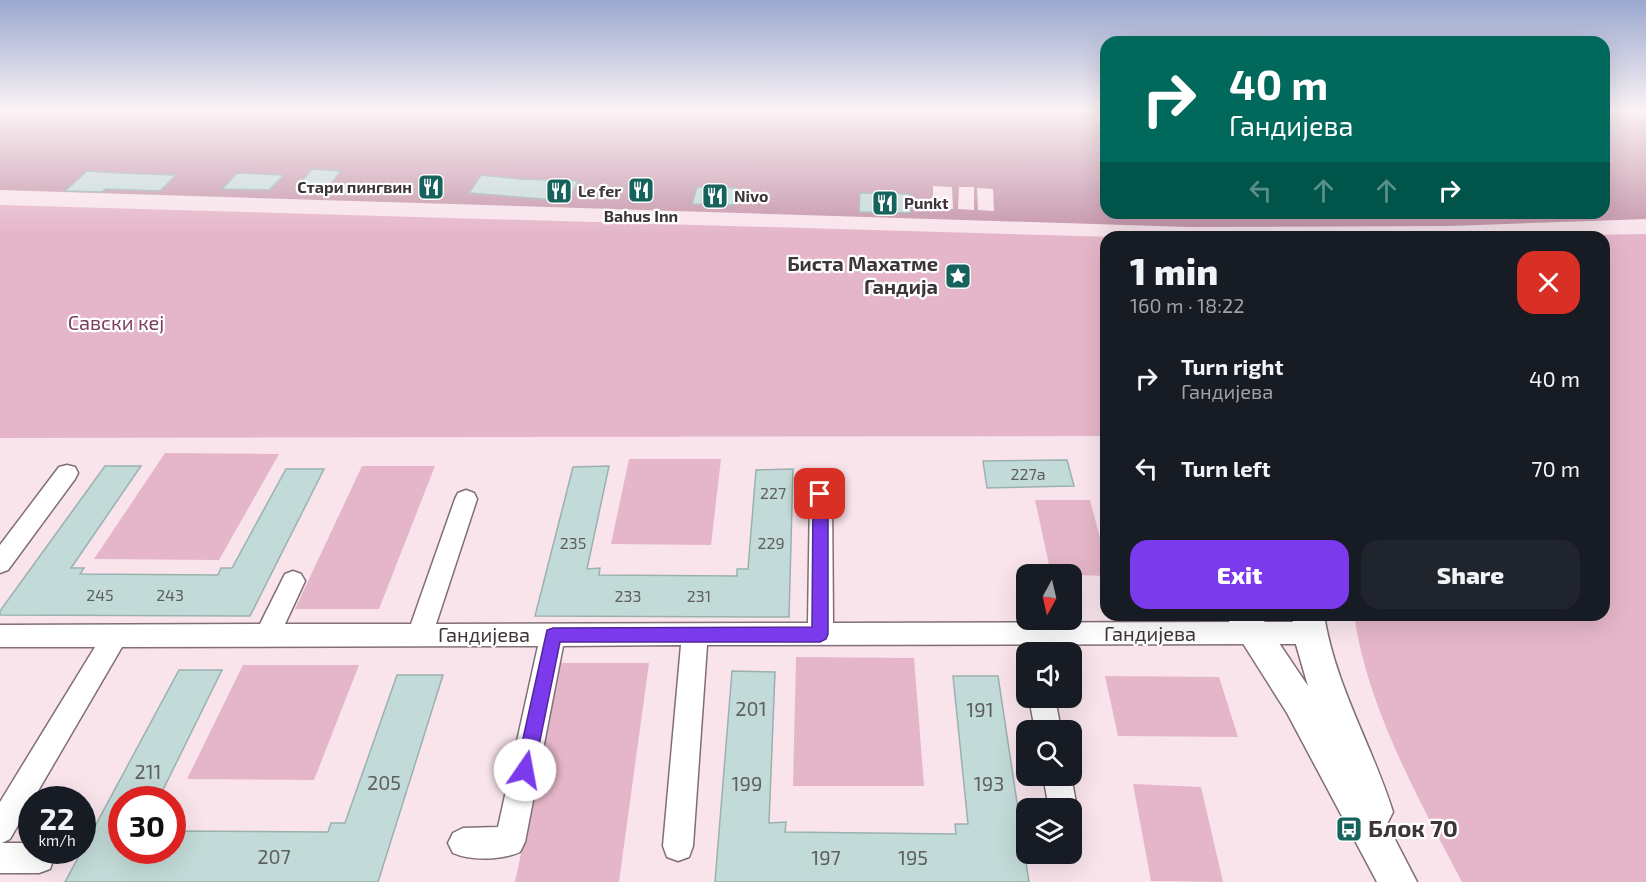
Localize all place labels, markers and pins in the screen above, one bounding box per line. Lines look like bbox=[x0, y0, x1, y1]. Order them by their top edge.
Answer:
restaurant icon: Стари пингвин bbox=[416, 172, 446, 202]
restaurant icon: Bahus Inn bbox=[626, 175, 656, 205]
restaurant icon: Le fer bbox=[544, 176, 574, 206]
place label: Стари пингвин bbox=[297, 177, 412, 196]
place label: Le fer bbox=[578, 181, 621, 200]
restaurant icon: Nivo bbox=[700, 181, 730, 211]
place label: Nivo bbox=[734, 186, 768, 205]
restaurant icon: Punkt bbox=[870, 188, 900, 218]
place label: Punkt bbox=[904, 193, 949, 212]
place label: Bahus Inn bbox=[604, 206, 678, 225]
place label: Биста Махатме Гандија bbox=[787, 251, 938, 298]
place icon: Биста Махатме Гандија bbox=[943, 261, 973, 291]
pin bbox=[794, 468, 845, 519]
place label: Блок 70 bbox=[1368, 813, 1458, 842]
bus stop icon: Блок 70 bbox=[1334, 814, 1364, 844]

